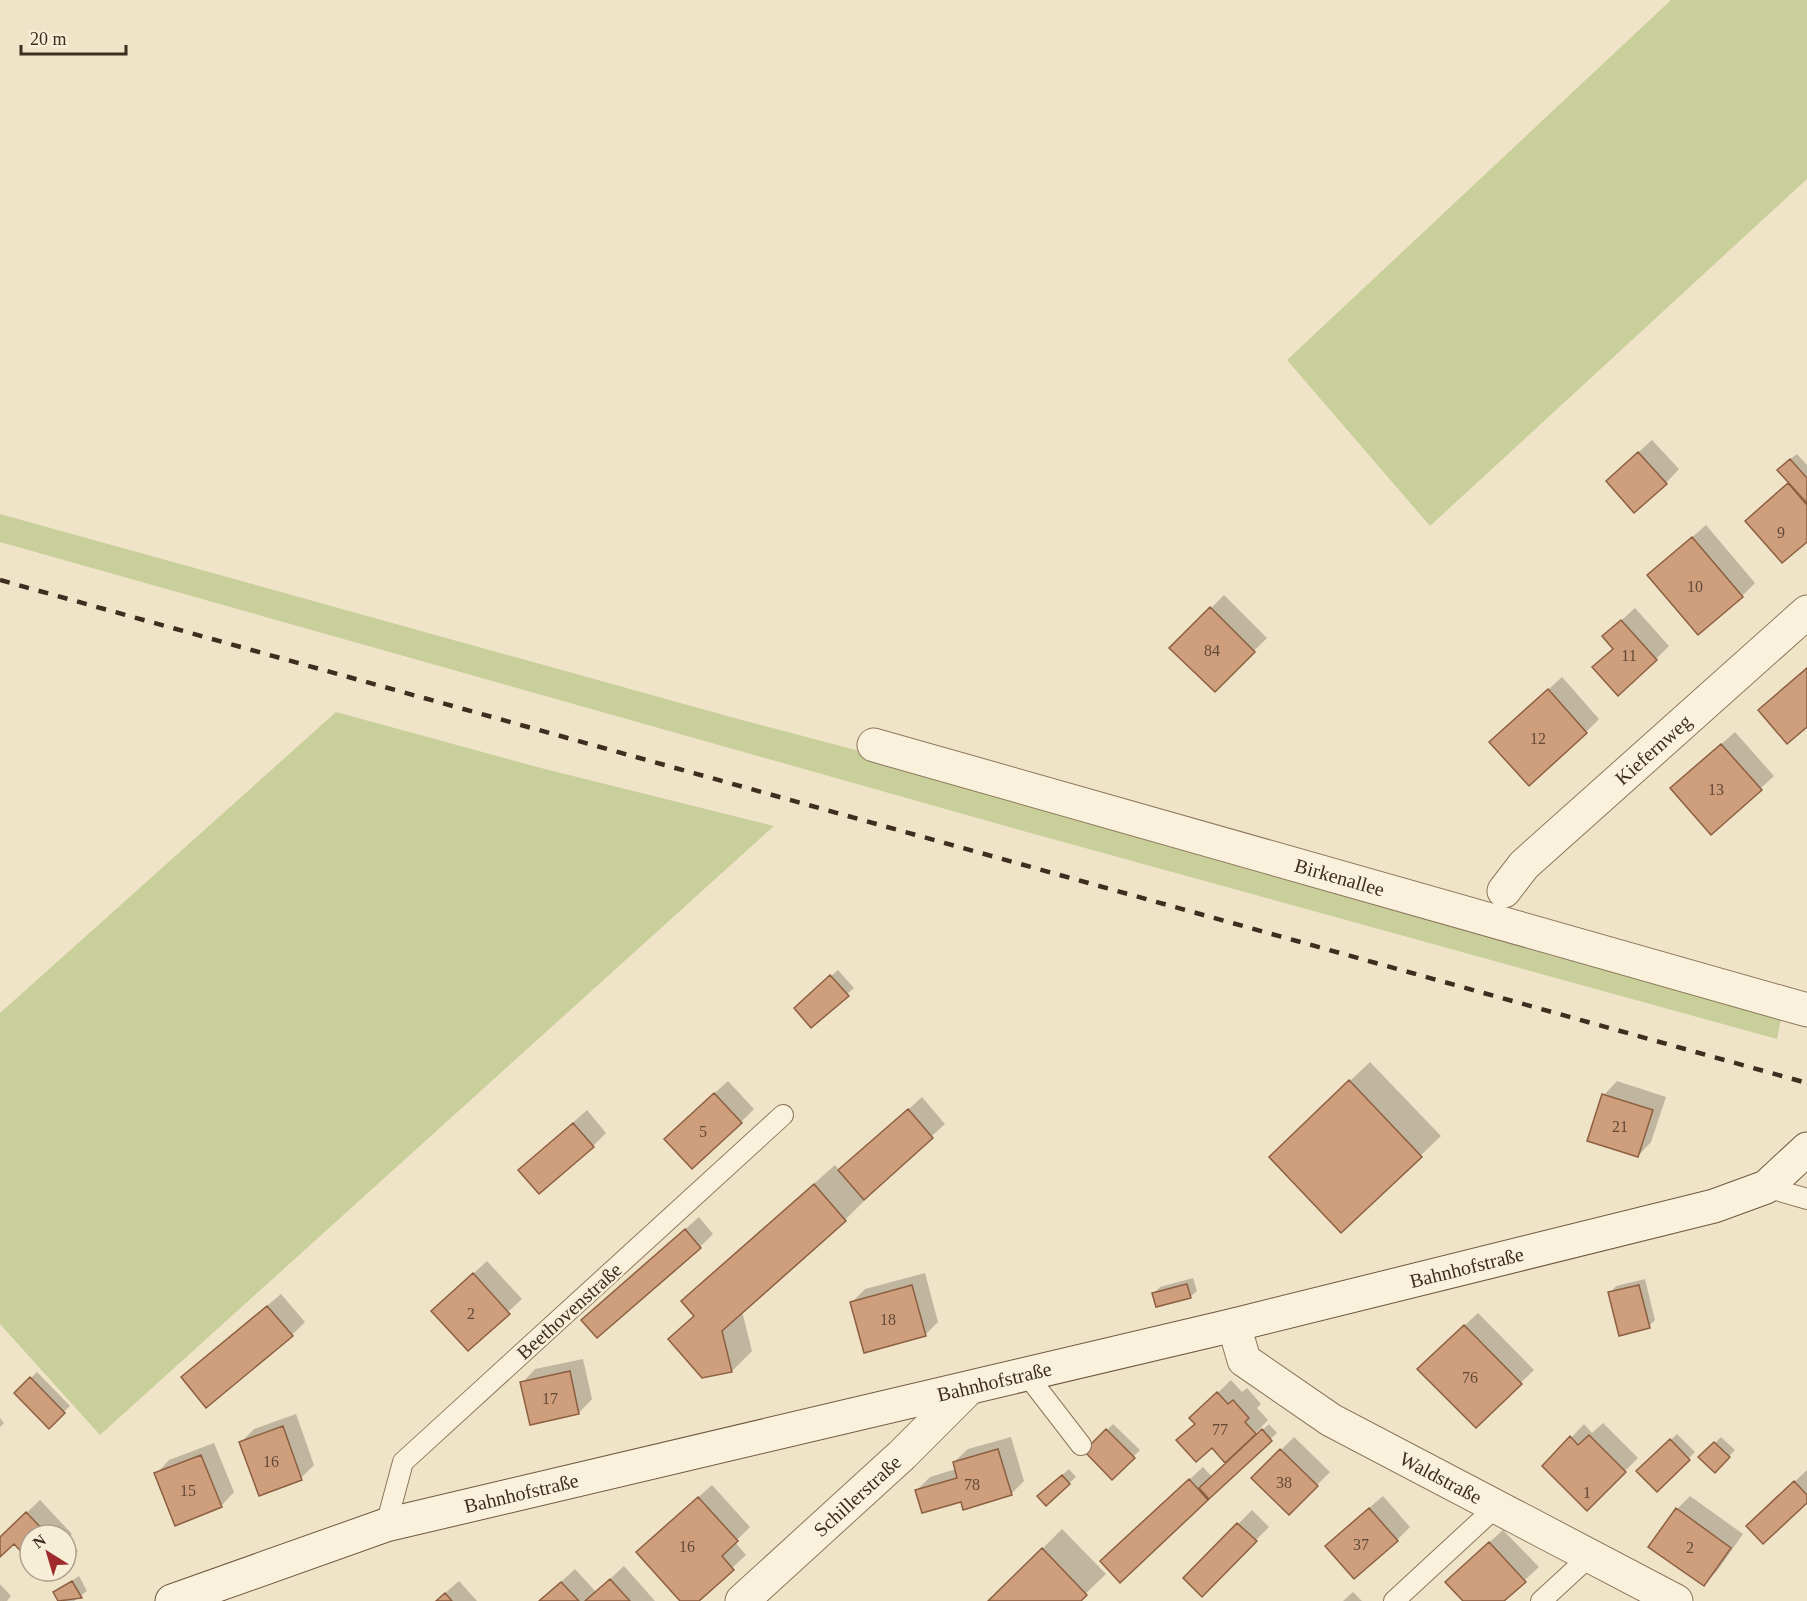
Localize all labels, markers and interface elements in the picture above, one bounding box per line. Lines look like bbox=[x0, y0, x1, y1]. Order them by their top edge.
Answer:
scale bar bbox=[21, 18, 126, 56]
text: 20 m bbox=[30, 29, 67, 49]
house number: 9 bbox=[1777, 524, 1785, 541]
house number: 10 bbox=[1687, 578, 1703, 595]
house number: 84 bbox=[1204, 642, 1220, 659]
house number: 11 bbox=[1621, 647, 1637, 664]
street label: Kiefernweg bbox=[1611, 710, 1696, 789]
house number: 12 bbox=[1530, 730, 1546, 747]
house number: 13 bbox=[1708, 781, 1724, 798]
street label: Birkenallee bbox=[1292, 854, 1387, 900]
house number: 21 bbox=[1612, 1118, 1628, 1135]
house number: 5 bbox=[699, 1123, 707, 1140]
street label: Bahnhofstraße bbox=[1407, 1243, 1526, 1292]
street label: Beethovenstraße bbox=[512, 1258, 626, 1364]
house number: 2 bbox=[467, 1305, 475, 1322]
house number: 18 bbox=[880, 1311, 896, 1328]
street label: Bahnhofstraße bbox=[935, 1357, 1054, 1406]
house number: 76 bbox=[1462, 1369, 1478, 1386]
house number: 17 bbox=[542, 1390, 558, 1407]
house number: 77 bbox=[1212, 1421, 1228, 1438]
street label: Waldstraße bbox=[1396, 1447, 1486, 1508]
street label: Schillerstraße bbox=[809, 1451, 905, 1541]
house number: 16 bbox=[263, 1453, 279, 1470]
street label: Bahnhofstraße bbox=[462, 1469, 581, 1517]
house number: 38 bbox=[1276, 1474, 1292, 1491]
house number: 78 bbox=[964, 1476, 980, 1493]
house number: 15 bbox=[180, 1482, 196, 1499]
house number: 1 bbox=[1583, 1484, 1591, 1501]
north arrow bbox=[18, 1523, 78, 1583]
text: N bbox=[30, 1531, 49, 1552]
house number: 37 bbox=[1353, 1536, 1369, 1553]
house number: 16 bbox=[679, 1538, 695, 1555]
house number: 2 bbox=[1686, 1539, 1694, 1556]

